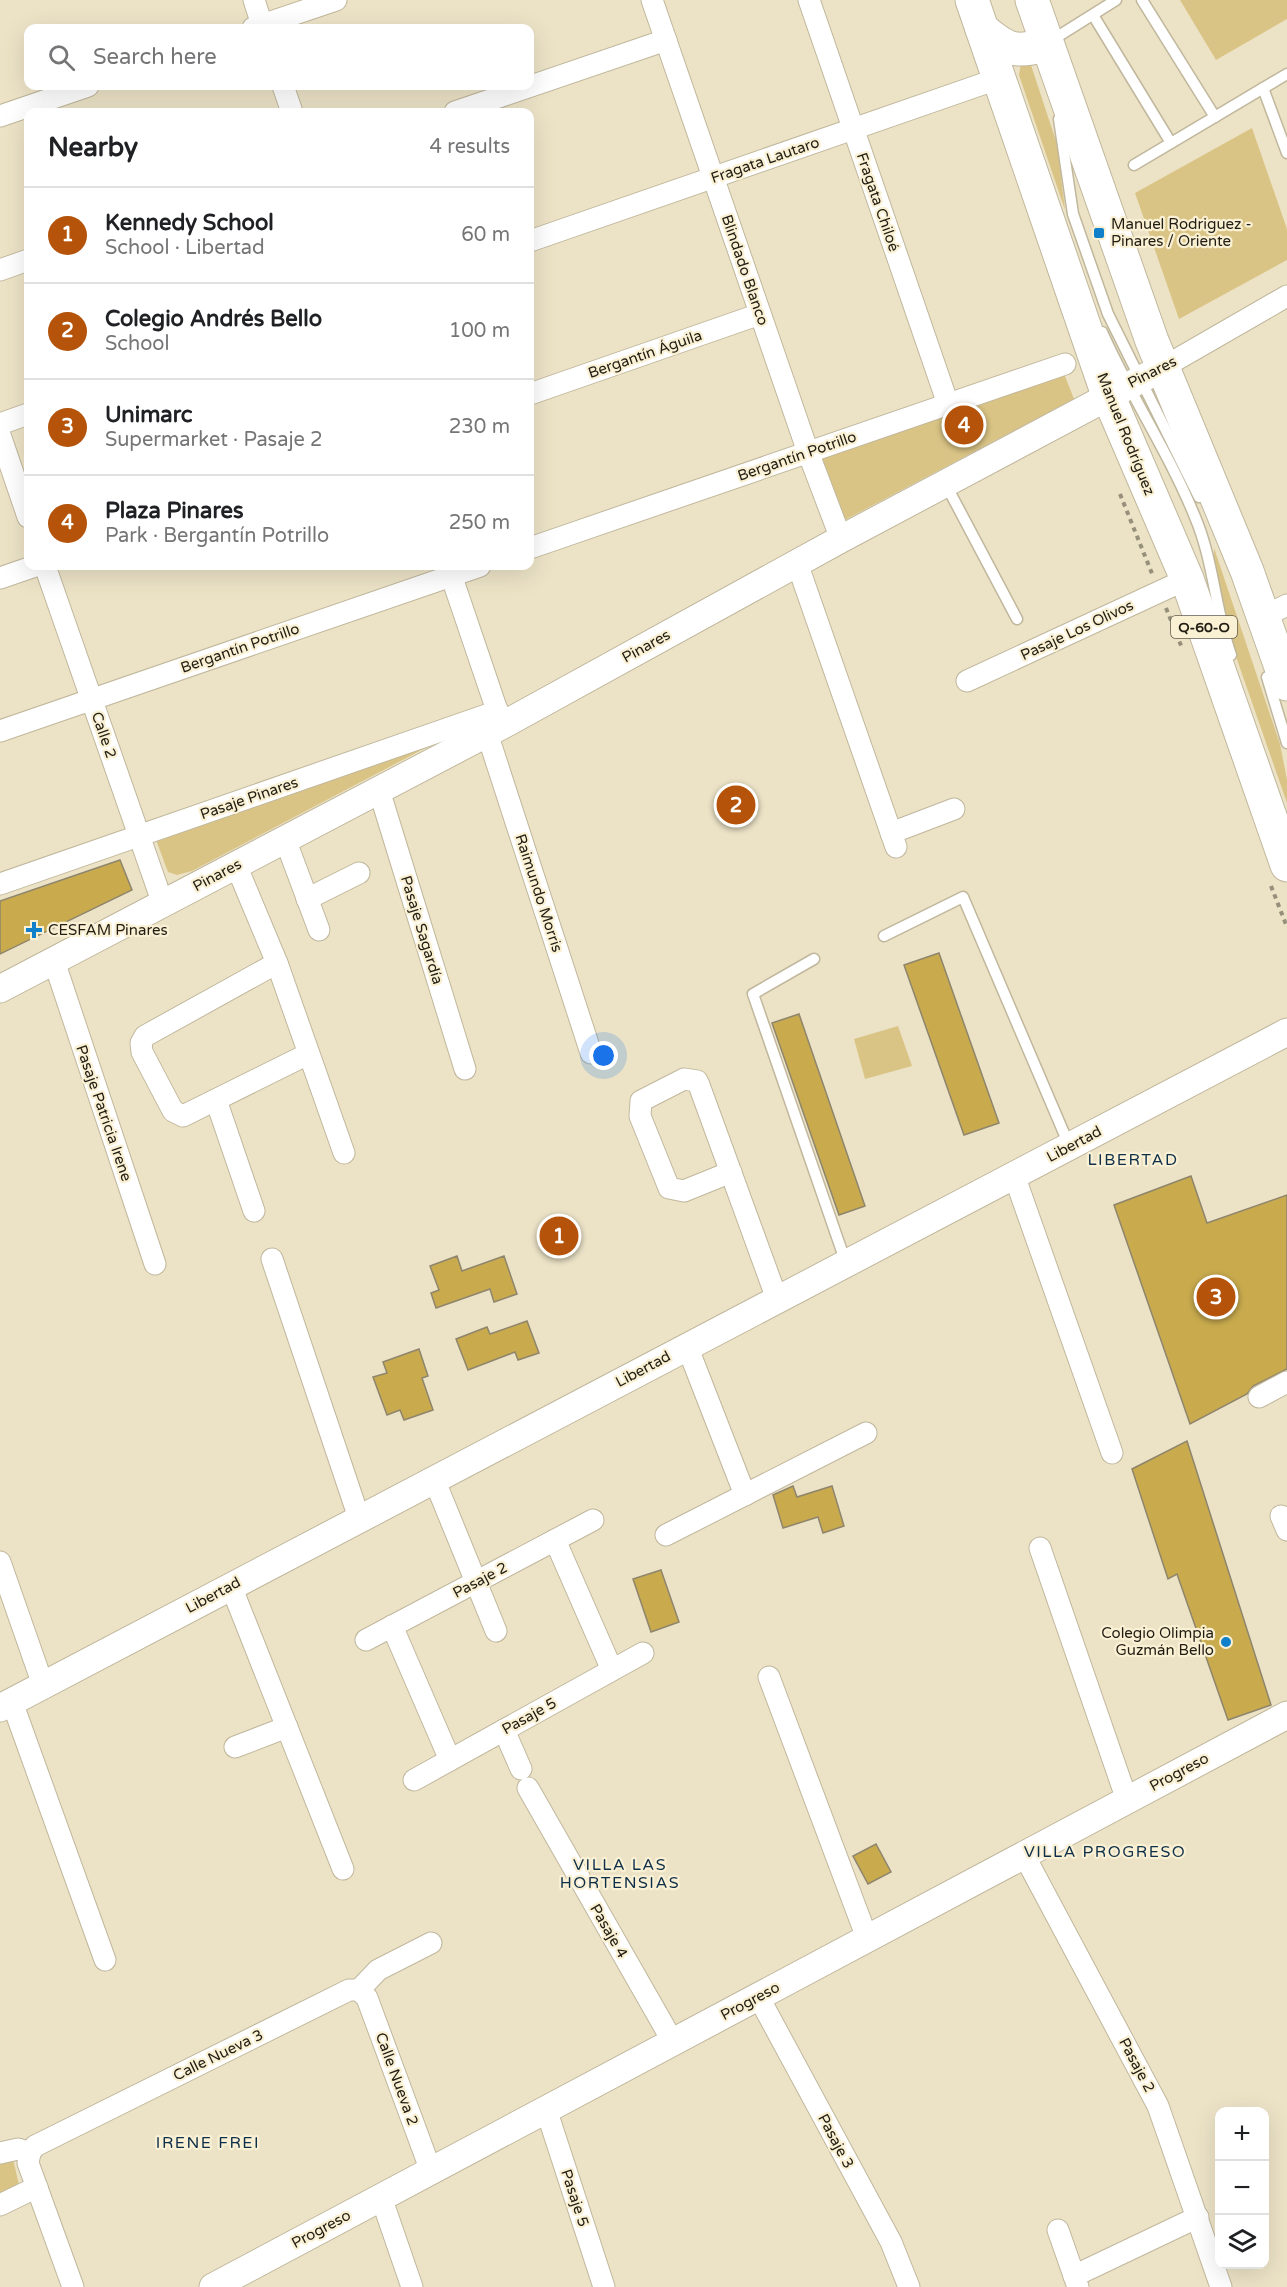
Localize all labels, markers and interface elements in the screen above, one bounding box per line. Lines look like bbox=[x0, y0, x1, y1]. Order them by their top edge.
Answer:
search box bbox=[24, 24, 534, 90]
icon: search bbox=[45, 41, 78, 74]
text: Search here bbox=[93, 44, 217, 70]
text: Nearby bbox=[48, 132, 138, 163]
street label: Fragata Lautaro bbox=[708, 133, 822, 187]
text: 4 results bbox=[430, 135, 510, 159]
street label: Fragata Chiloé bbox=[853, 150, 903, 254]
text: Kennedy School bbox=[105, 210, 274, 236]
street label: Blindado Blanco bbox=[718, 212, 772, 328]
place label: Manuel Rodriguez - Pinares / Oriente bbox=[1111, 215, 1252, 250]
text: 1 bbox=[61, 223, 74, 247]
text: 60 m bbox=[461, 223, 510, 247]
marker: Manuel Rodriguez - Pinares / Oriente bbox=[1092, 226, 1106, 240]
text: School · Libertad bbox=[105, 236, 265, 260]
text: Colegio Andrés Bello bbox=[105, 306, 322, 332]
text: 2 bbox=[61, 319, 74, 343]
text: 100 m bbox=[449, 319, 510, 343]
street label: Bergantín Águila bbox=[586, 326, 704, 382]
text: School bbox=[105, 332, 169, 356]
street label: Pinares bbox=[1125, 352, 1179, 392]
street label: Manuel Rodríguez bbox=[1093, 370, 1159, 498]
text: Unimarc bbox=[105, 402, 193, 428]
pin: 4 bbox=[944, 402, 984, 448]
text: 3 bbox=[61, 415, 74, 439]
text: 230 m bbox=[449, 415, 510, 439]
street label: Bergantín Potrillo bbox=[735, 427, 859, 485]
text: Supermarket · Pasaje 2 bbox=[105, 428, 323, 452]
text: Plaza Pinares bbox=[105, 498, 244, 524]
text: 4 bbox=[61, 511, 74, 535]
text: 250 m bbox=[449, 511, 510, 535]
text: Park · Bergantín Potrillo bbox=[105, 524, 329, 548]
street label: Pasaje Los Olivos bbox=[1018, 596, 1136, 664]
road number: Q-60-O bbox=[1171, 616, 1237, 638]
street label: Bergantín Potrillo bbox=[178, 619, 302, 677]
street label: Pinares bbox=[619, 625, 673, 667]
street label: Calle 2 bbox=[88, 709, 120, 761]
street label: Pasaje Pinares bbox=[198, 773, 300, 823]
pin: 2 bbox=[716, 782, 756, 828]
street label: Raimundo Morris bbox=[511, 832, 567, 954]
street label: Pinares bbox=[190, 855, 244, 895]
street label: Pasaje Sagardía bbox=[397, 873, 447, 987]
marker: CESFAM Pinares bbox=[25, 921, 43, 939]
place label: CESFAM Pinares bbox=[48, 921, 168, 939]
your location bbox=[589, 1041, 618, 1070]
street label: Pasaje Patricia Irene bbox=[72, 1043, 136, 1183]
street label: Libertad bbox=[1043, 1122, 1105, 1166]
district label: LIBERTAD bbox=[1087, 1150, 1179, 1170]
pin: 1 bbox=[540, 1214, 578, 1258]
pin: 3 bbox=[1196, 1274, 1236, 1320]
street label: Libertad bbox=[612, 1347, 674, 1391]
street label: Pasaje 2 bbox=[450, 1558, 510, 1602]
street label: Libertad bbox=[182, 1573, 244, 1617]
place label: Colegio Olimpia Guzmán Bello bbox=[1101, 1624, 1214, 1659]
marker: Colegio Olimpia Guzmán Bello bbox=[1219, 1635, 1233, 1649]
street label: Pasaje 5 bbox=[499, 1694, 559, 1738]
street label: Progreso bbox=[1146, 1749, 1212, 1795]
district label: VILLA PROGRESO bbox=[1024, 1842, 1186, 1862]
district label: VILLA LAS HORTENSIAS bbox=[560, 1855, 680, 1893]
street label: Pasaje 4 bbox=[586, 1901, 632, 1961]
street label: Progreso bbox=[717, 1978, 783, 2024]
street label: Calle Nueva 3 bbox=[170, 2025, 266, 2085]
street label: Calle Nueva 2 bbox=[372, 2030, 422, 2128]
street label: Pasaje 2 bbox=[1115, 2035, 1159, 2095]
map controls bbox=[1215, 2107, 1269, 2269]
button: + bbox=[1215, 2107, 1269, 2161]
street label: Pasaje 3 bbox=[814, 2111, 858, 2171]
district label: IRENE FREI bbox=[156, 2133, 260, 2153]
button: − bbox=[1215, 2161, 1269, 2215]
street label: Pasaje 5 bbox=[557, 2167, 593, 2229]
street label: Progreso bbox=[288, 2206, 354, 2252]
button: layers bbox=[1215, 2215, 1269, 2269]

